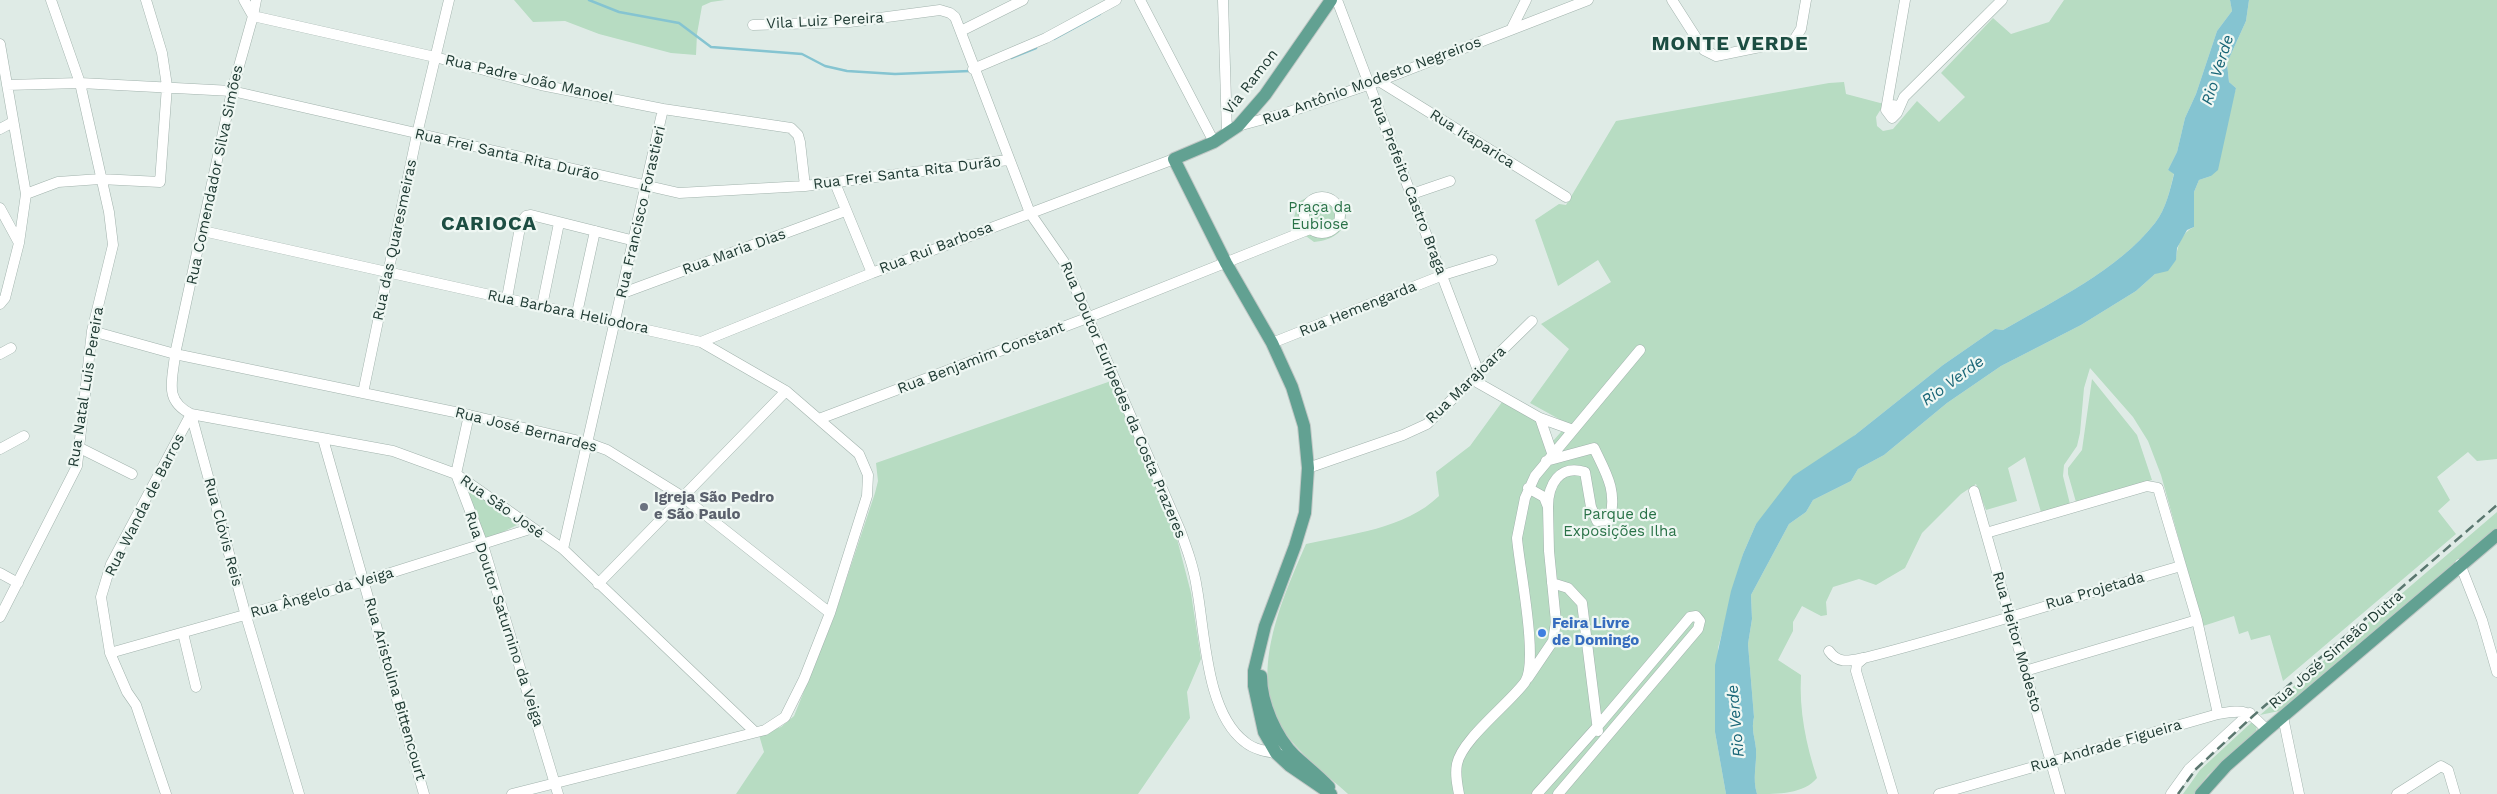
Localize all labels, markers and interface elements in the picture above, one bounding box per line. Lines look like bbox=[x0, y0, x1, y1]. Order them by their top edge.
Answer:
street label: Vila Luiz Pereira bbox=[766, 9, 884, 33]
district label: MONTE VERDE bbox=[1650, 32, 1810, 56]
water label: Rio Verde bbox=[2198, 32, 2238, 108]
street label: Rua Antônio Modesto Negreiros bbox=[1260, 33, 1484, 129]
street label: Via Ramon bbox=[1220, 46, 1282, 118]
street label: Rua Padre João Manoel bbox=[443, 51, 615, 107]
street label: Rua Comendador Silva Simões bbox=[183, 64, 247, 286]
street label: Rua Prefeito Castro Braga bbox=[1366, 95, 1450, 277]
street label: Rua Itaparica bbox=[1426, 106, 1518, 172]
street label: Rua Francisco Forastieri bbox=[612, 124, 670, 300]
street label: Rua Frei Santa Rita Durão bbox=[413, 125, 601, 185]
street label: Rua Frei Santa Rita Durão bbox=[812, 153, 1002, 193]
street label: Rua das Quaresmeiras bbox=[369, 158, 421, 322]
park label: Praça da Eubiose bbox=[1288, 199, 1352, 234]
district label: CARIOCA bbox=[440, 212, 538, 236]
street label: Rua Rui Barbosa bbox=[877, 218, 995, 278]
street label: Rua Maria Dias bbox=[680, 225, 788, 279]
street label: Rua Doutor Eurípedes da Costa Prazeres bbox=[1056, 259, 1190, 541]
street label: Rua Hemengarda bbox=[1297, 277, 1419, 341]
street label: Rua Barbara Heliodora bbox=[486, 286, 650, 338]
street label: Rua Natal Luis Pereira bbox=[64, 306, 108, 468]
street label: Rua Benjamim Constant bbox=[895, 318, 1067, 398]
street label: Rua Marajoara bbox=[1422, 342, 1510, 428]
water label: Rio Verde bbox=[1918, 352, 1988, 410]
street label: Rua José Bernardes bbox=[453, 404, 599, 456]
street label: Rua Wanda de Barros bbox=[101, 431, 189, 579]
street label: Rua São José bbox=[456, 471, 548, 543]
street label: Rua Clóvis Reis bbox=[200, 476, 246, 588]
place label: Igreja São Pedro e São Paulo bbox=[654, 489, 774, 524]
marker: Igreja São Pedro e São Paulo bbox=[638, 501, 650, 513]
park label: Parque de Exposições Ilha bbox=[1563, 506, 1677, 541]
street label: Rua Doutor Saturnino da Veiga bbox=[461, 509, 547, 729]
street label: Rua Ângelo da Veiga bbox=[248, 564, 396, 622]
street label: Rua Projetada bbox=[2044, 568, 2146, 614]
street label: Rua Heitor Modesto bbox=[1988, 570, 2046, 714]
street label: Rua José Simeão Dutra bbox=[2265, 587, 2407, 713]
street label: Rua Aristolina Bittencourt bbox=[360, 596, 430, 782]
place label: Feira Livre de Domingo bbox=[1552, 615, 1639, 650]
marker: Feira Livre de Domingo bbox=[1536, 627, 1548, 639]
water label: Rio Verde bbox=[1723, 684, 1749, 758]
street label: Rua Andrade Figueira bbox=[2028, 716, 2184, 776]

